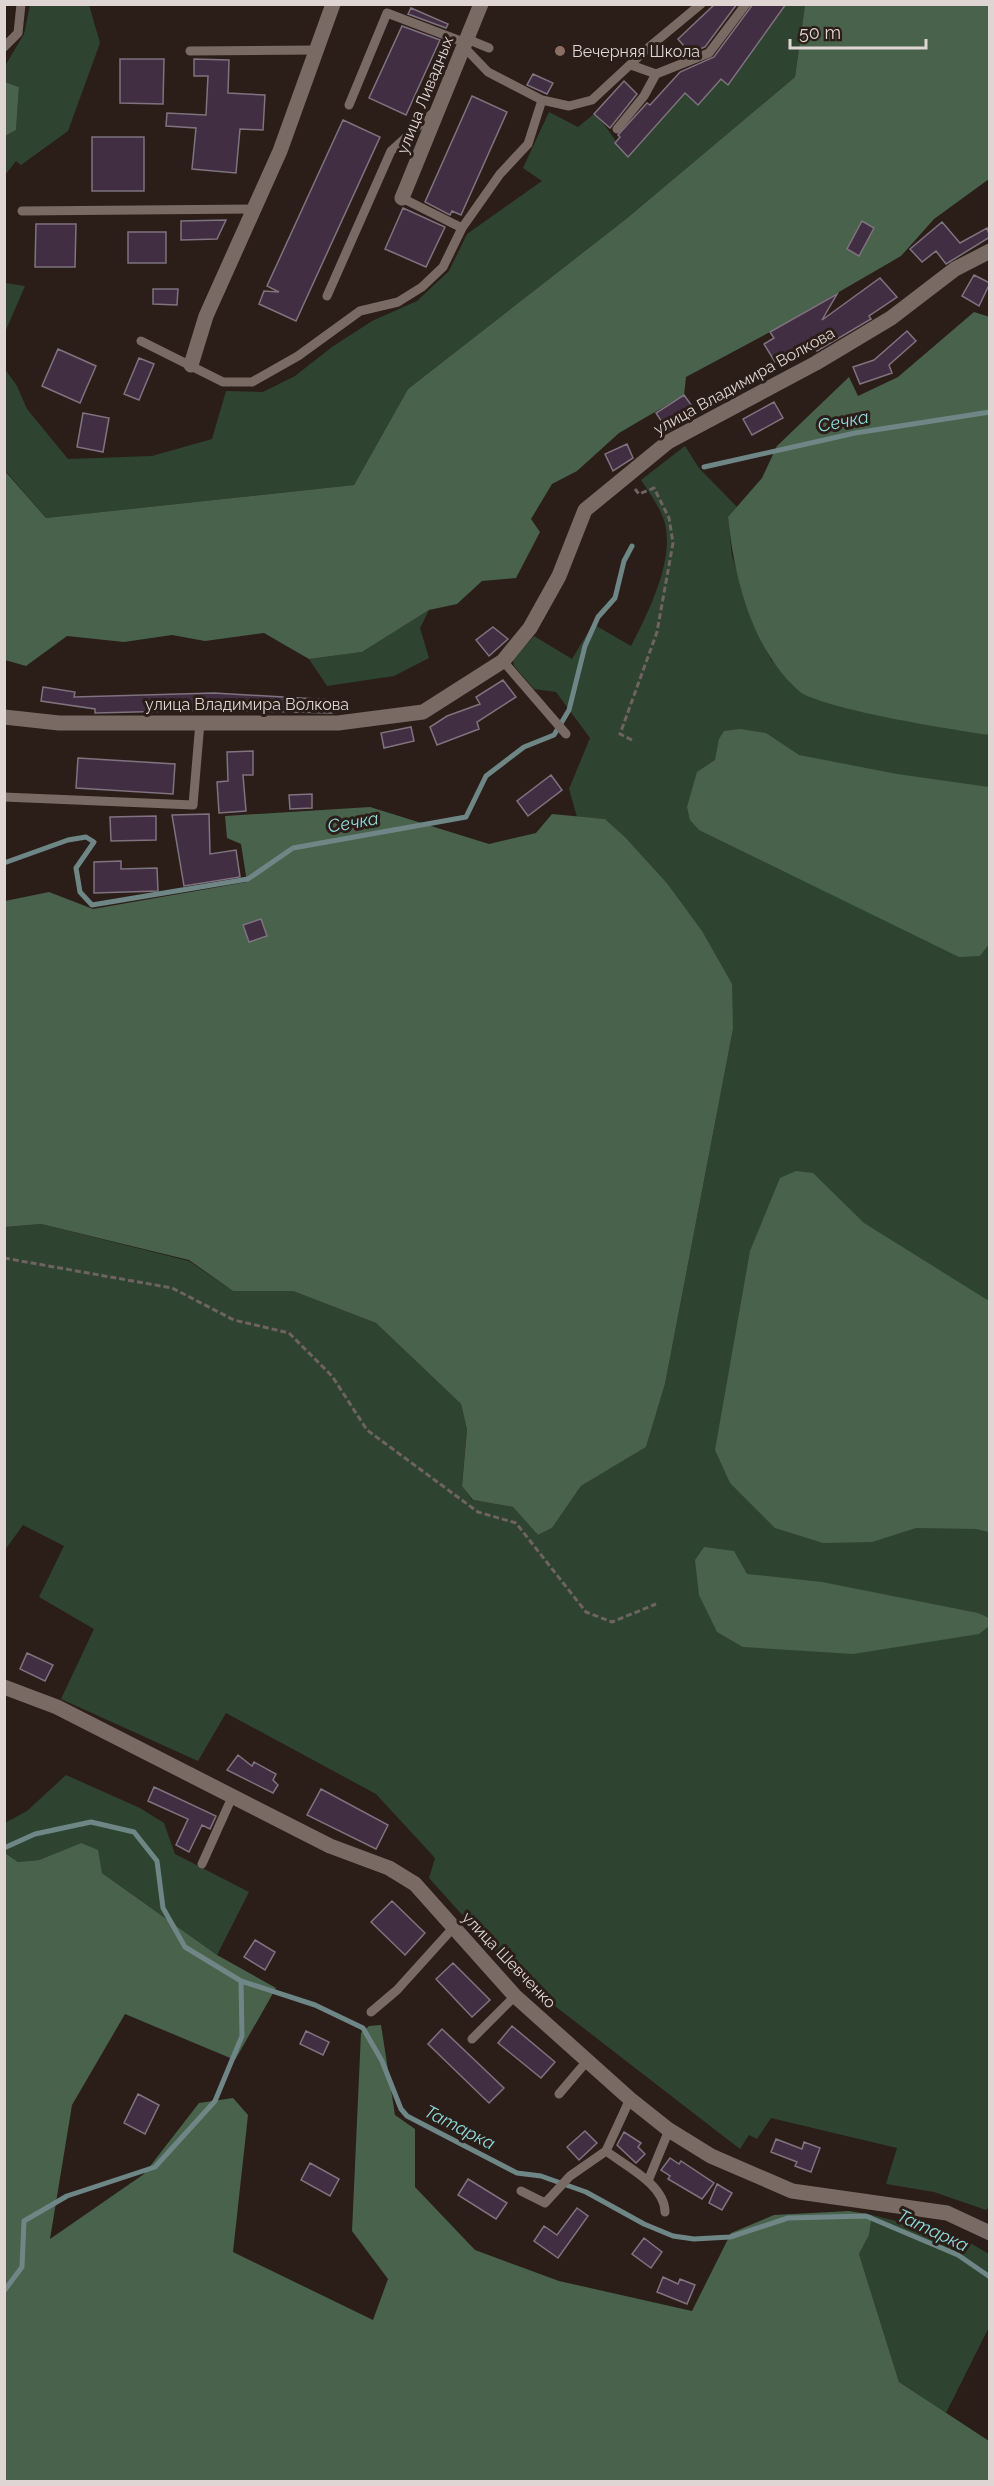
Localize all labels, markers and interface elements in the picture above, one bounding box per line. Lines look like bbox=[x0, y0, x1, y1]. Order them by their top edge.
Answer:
scale bar bbox=[790, 12, 926, 50]
text: 50 m bbox=[799, 22, 841, 43]
street label: улица Ливадных bbox=[393, 33, 457, 157]
place label: Вечерняя Школа bbox=[572, 42, 700, 61]
marker: Вечерняя Школа bbox=[553, 44, 567, 58]
street label: улица Владимира Волкова bbox=[650, 323, 838, 439]
water label: Сечка bbox=[816, 406, 870, 436]
street label: улица Владимира Волкова bbox=[145, 695, 349, 714]
water label: Сечка bbox=[326, 807, 380, 837]
street label: улица Шевченко bbox=[458, 1908, 560, 2012]
water label: Татарка bbox=[421, 2100, 499, 2154]
water label: Татарка bbox=[894, 2204, 972, 2256]

